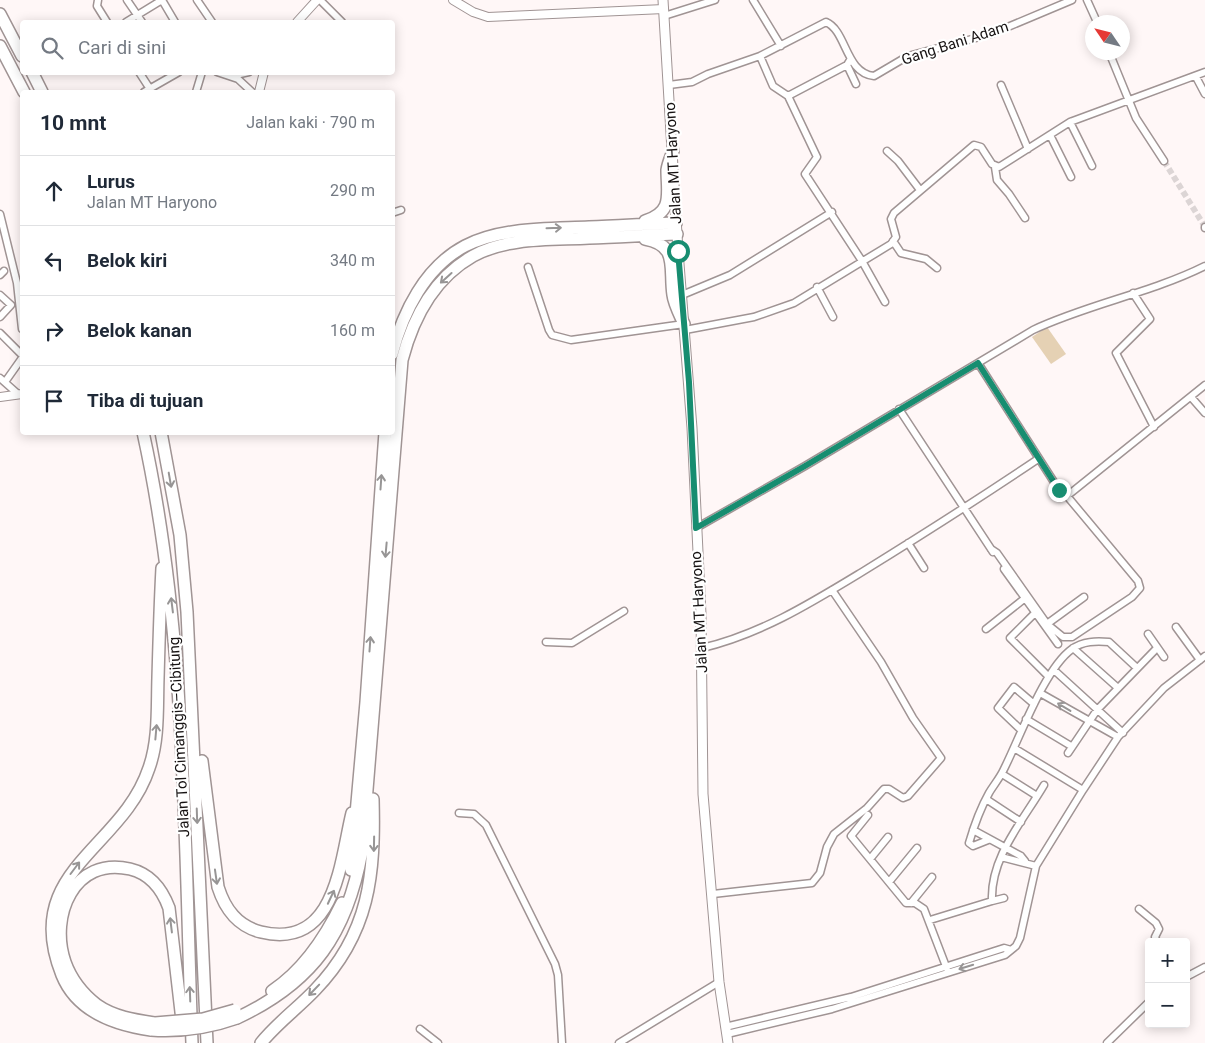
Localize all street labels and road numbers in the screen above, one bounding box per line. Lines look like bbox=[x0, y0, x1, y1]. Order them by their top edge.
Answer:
street label: Gang Bani Adam bbox=[899, 17, 1011, 69]
street label: Jalan MT Haryono bbox=[661, 102, 685, 224]
street label: Jalan MT Haryono bbox=[687, 551, 711, 673]
street label: Jalan Tol Cimanggis–Cibitung bbox=[165, 636, 193, 838]

